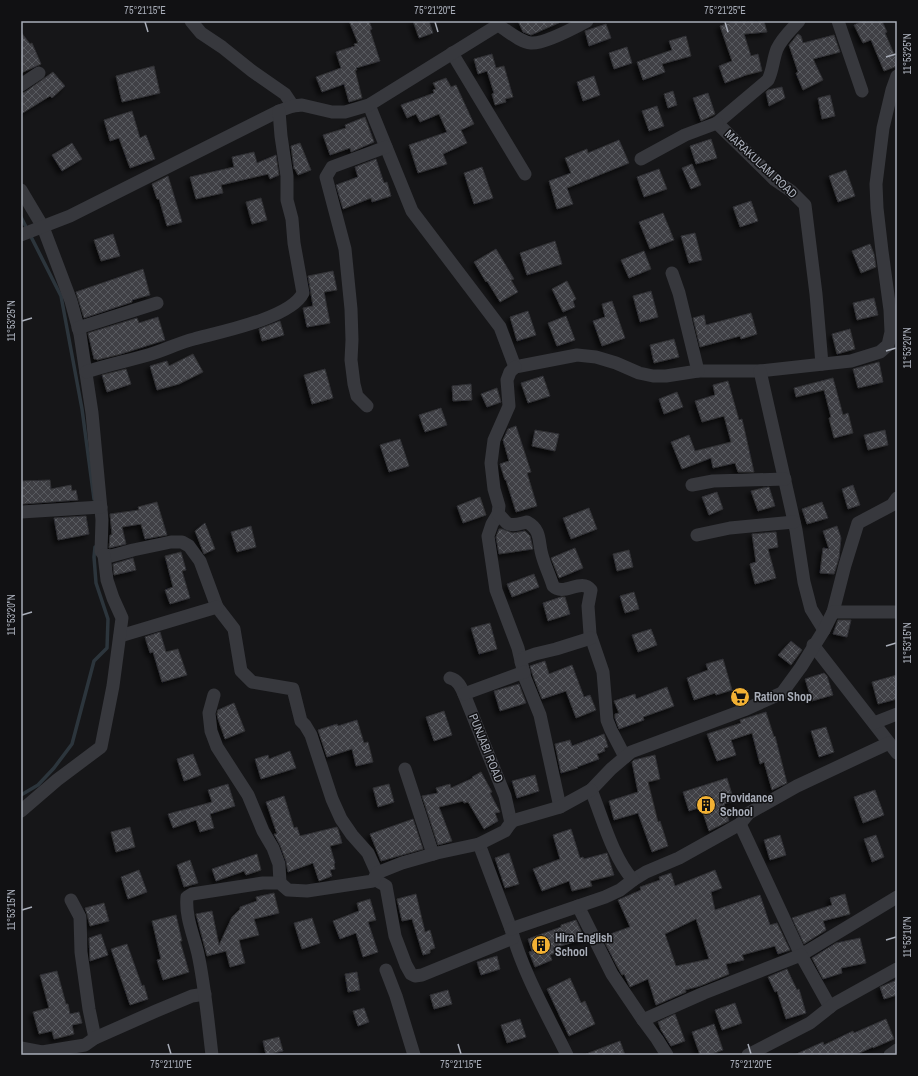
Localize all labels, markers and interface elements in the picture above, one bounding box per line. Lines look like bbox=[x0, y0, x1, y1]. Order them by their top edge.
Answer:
text: 75°21'15"E bbox=[124, 4, 166, 17]
text: 75°21'20"E bbox=[414, 4, 456, 17]
text: 75°21'25"E bbox=[704, 4, 746, 17]
text: 11°53'25"N bbox=[901, 33, 914, 75]
street label: MARAKULAM ROAD bbox=[721, 126, 801, 202]
text: 11°53'25"N bbox=[5, 300, 18, 342]
text: 11°53'20"N bbox=[901, 327, 914, 369]
text: 11°53'20"N bbox=[5, 594, 18, 636]
text: 11°53'15"N bbox=[901, 622, 914, 664]
supermarket icon: Ration Shop bbox=[729, 686, 751, 708]
place label: Ration Shop bbox=[754, 689, 812, 705]
street label: PUNJABI ROAD bbox=[465, 711, 507, 785]
place label: Providance School bbox=[720, 790, 774, 820]
building icon: Providance School bbox=[695, 794, 717, 816]
text: 11°53'15"N bbox=[5, 889, 18, 931]
text: 11°53'10"N bbox=[901, 916, 914, 958]
place label: Hira English School bbox=[555, 930, 612, 960]
building icon: Hira English School bbox=[530, 934, 552, 956]
text: 75°21'10"E bbox=[150, 1058, 192, 1071]
text: 75°21'15"E bbox=[440, 1058, 482, 1071]
text: 75°21'20"E bbox=[730, 1058, 772, 1071]

